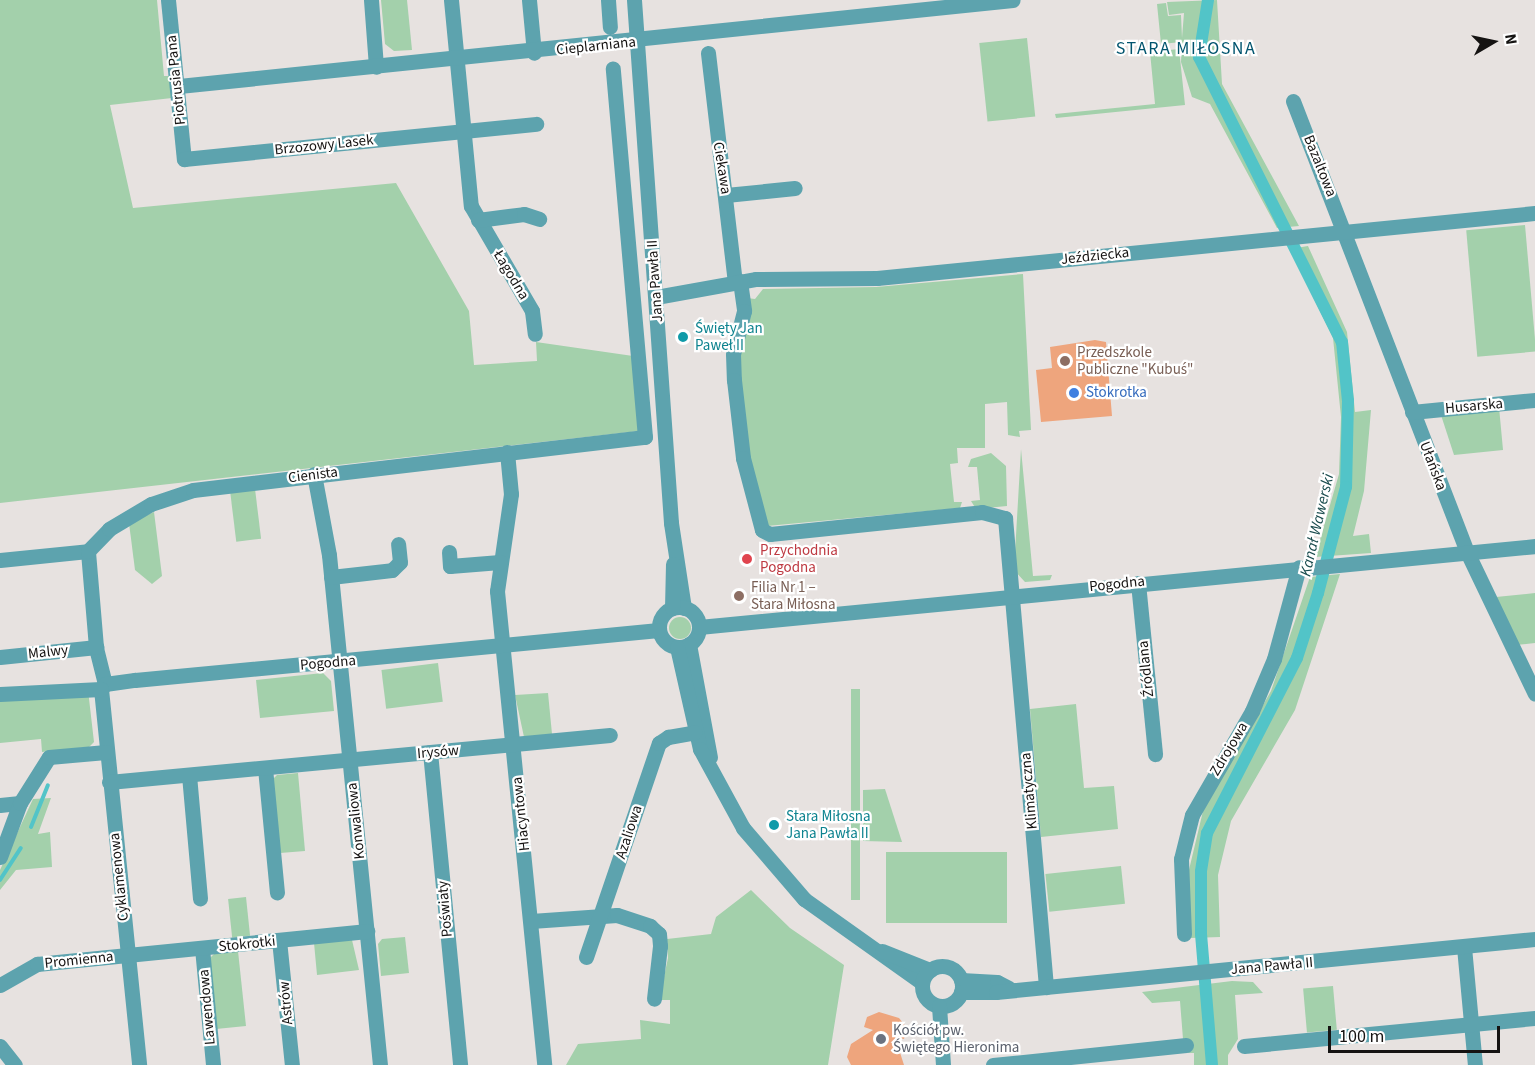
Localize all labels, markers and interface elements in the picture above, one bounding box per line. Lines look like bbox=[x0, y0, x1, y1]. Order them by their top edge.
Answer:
north arrow bbox=[1463, 12, 1523, 72]
text: N bbox=[1499, 32, 1522, 46]
street label: Cieplarniana bbox=[555, 33, 637, 59]
street label: Piotrusia Pana bbox=[162, 34, 190, 126]
district label: STARA MIŁOSNA bbox=[1116, 38, 1256, 60]
street label: Brzozowy Lasek bbox=[274, 131, 374, 159]
street label: Bazaltowa bbox=[1299, 133, 1341, 199]
street label: Ciekawa bbox=[709, 141, 735, 195]
street label: Jana Pawła II bbox=[643, 239, 667, 323]
street label: Jeździecka bbox=[1060, 243, 1130, 269]
street label: Łagodna bbox=[489, 247, 533, 303]
place label: Święty Jan Paweł II bbox=[695, 319, 763, 354]
marker: Święty Jan Paweł II bbox=[676, 330, 690, 344]
place label: Przedszkole Publiczne "Kubuś" bbox=[1077, 343, 1193, 378]
marker: Przedszkole Publiczne "Kubuś" bbox=[1058, 354, 1072, 368]
place label: Stokrotka bbox=[1086, 384, 1147, 402]
marker: Stokrotka bbox=[1067, 386, 1081, 400]
street label: Husarska bbox=[1444, 395, 1504, 417]
street label: Ułańska bbox=[1415, 439, 1451, 493]
street label: Cienista bbox=[287, 463, 339, 487]
water label: Kanał Wawerski bbox=[1296, 472, 1338, 578]
place label: Przychodnia Pogodna bbox=[760, 541, 838, 576]
marker: Przychodnia Pogodna bbox=[738, 550, 756, 568]
street label: Pogodna bbox=[1088, 572, 1146, 596]
place label: Filia Nr 1 – Stara Miłosna bbox=[751, 578, 836, 613]
marker: Filia Nr 1 – Stara Miłosna bbox=[732, 589, 746, 603]
street label: Źródlana bbox=[1134, 640, 1158, 698]
street label: Malwy bbox=[27, 641, 69, 663]
street label: Pogodna bbox=[299, 652, 357, 674]
street label: Zdrojowa bbox=[1206, 719, 1252, 779]
street label: Irysów bbox=[416, 741, 460, 763]
street label: Klimatyczna bbox=[1017, 752, 1041, 830]
street label: Hiacyntowa bbox=[508, 776, 534, 852]
street label: Konwaliowa bbox=[343, 782, 369, 860]
street label: Azaliowa bbox=[612, 803, 646, 861]
place label: Stara Miłosna Jana Pawła II bbox=[786, 807, 871, 842]
marker: Stara Miłosna Jana Pawła II bbox=[767, 818, 781, 832]
street label: Cyklamenowa bbox=[105, 832, 133, 922]
street label: Poświaty bbox=[434, 880, 456, 938]
street label: Stokrotki bbox=[218, 932, 276, 956]
street label: Promienna bbox=[44, 947, 114, 973]
street label: Jana Pawła II bbox=[1230, 953, 1314, 979]
street label: Lawendowa bbox=[195, 968, 219, 1046]
street label: Astrów bbox=[275, 981, 297, 1025]
scale bar bbox=[1331, 1014, 1504, 1052]
place label: Kościół pw. Świętego Hieronima bbox=[893, 1021, 1019, 1056]
text: 100 m bbox=[1339, 1024, 1384, 1049]
marker: Kościół pw. Świętego Hieronima bbox=[874, 1032, 888, 1046]

